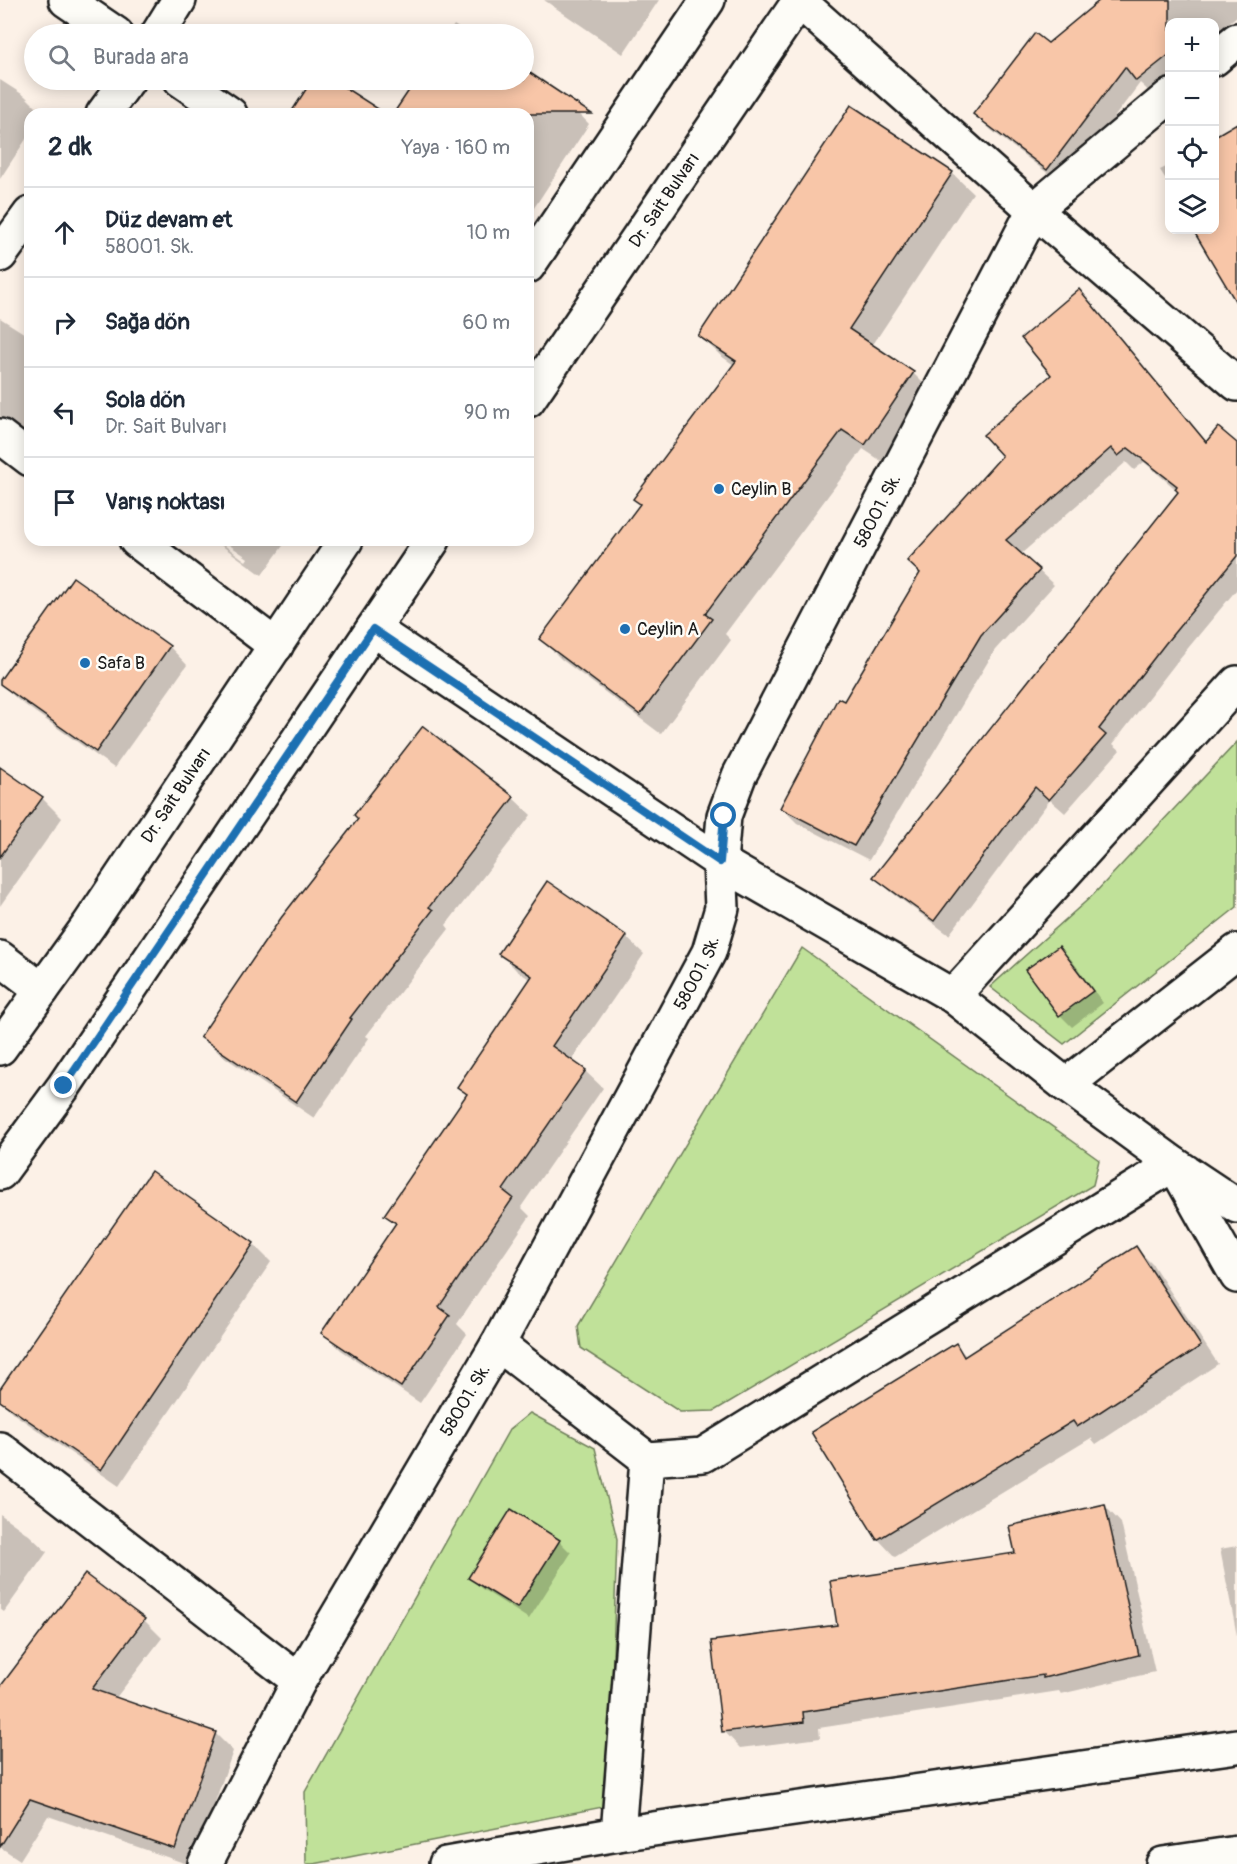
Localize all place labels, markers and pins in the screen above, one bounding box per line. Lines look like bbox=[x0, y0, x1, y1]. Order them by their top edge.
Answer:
place label: Ceylin B bbox=[731, 478, 791, 501]
marker: Ceylin B bbox=[712, 482, 726, 496]
place label: Ceylin A bbox=[637, 618, 699, 641]
marker: Ceylin A bbox=[618, 622, 632, 636]
place label: Safa B bbox=[97, 652, 145, 675]
marker: Safa B bbox=[78, 656, 92, 670]

